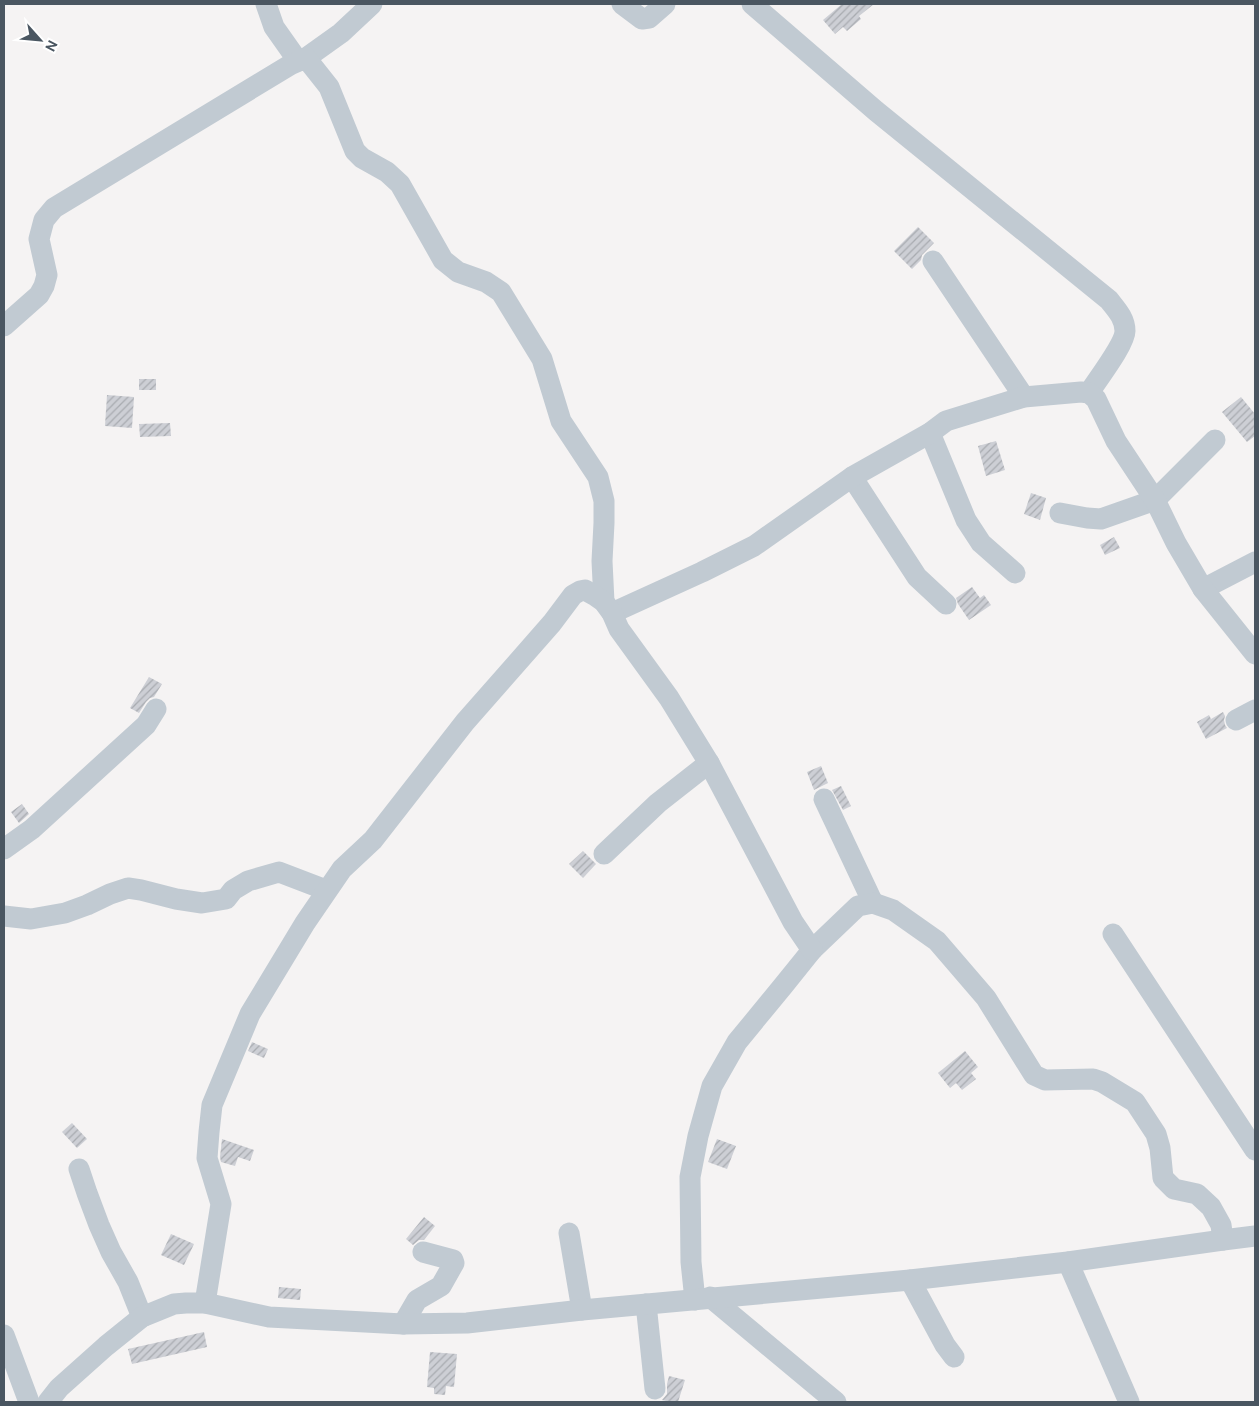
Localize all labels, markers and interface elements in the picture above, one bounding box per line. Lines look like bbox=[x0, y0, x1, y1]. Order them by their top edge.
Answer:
north arrow bbox=[15, 15, 65, 65]
text: N bbox=[42, 38, 61, 54]

